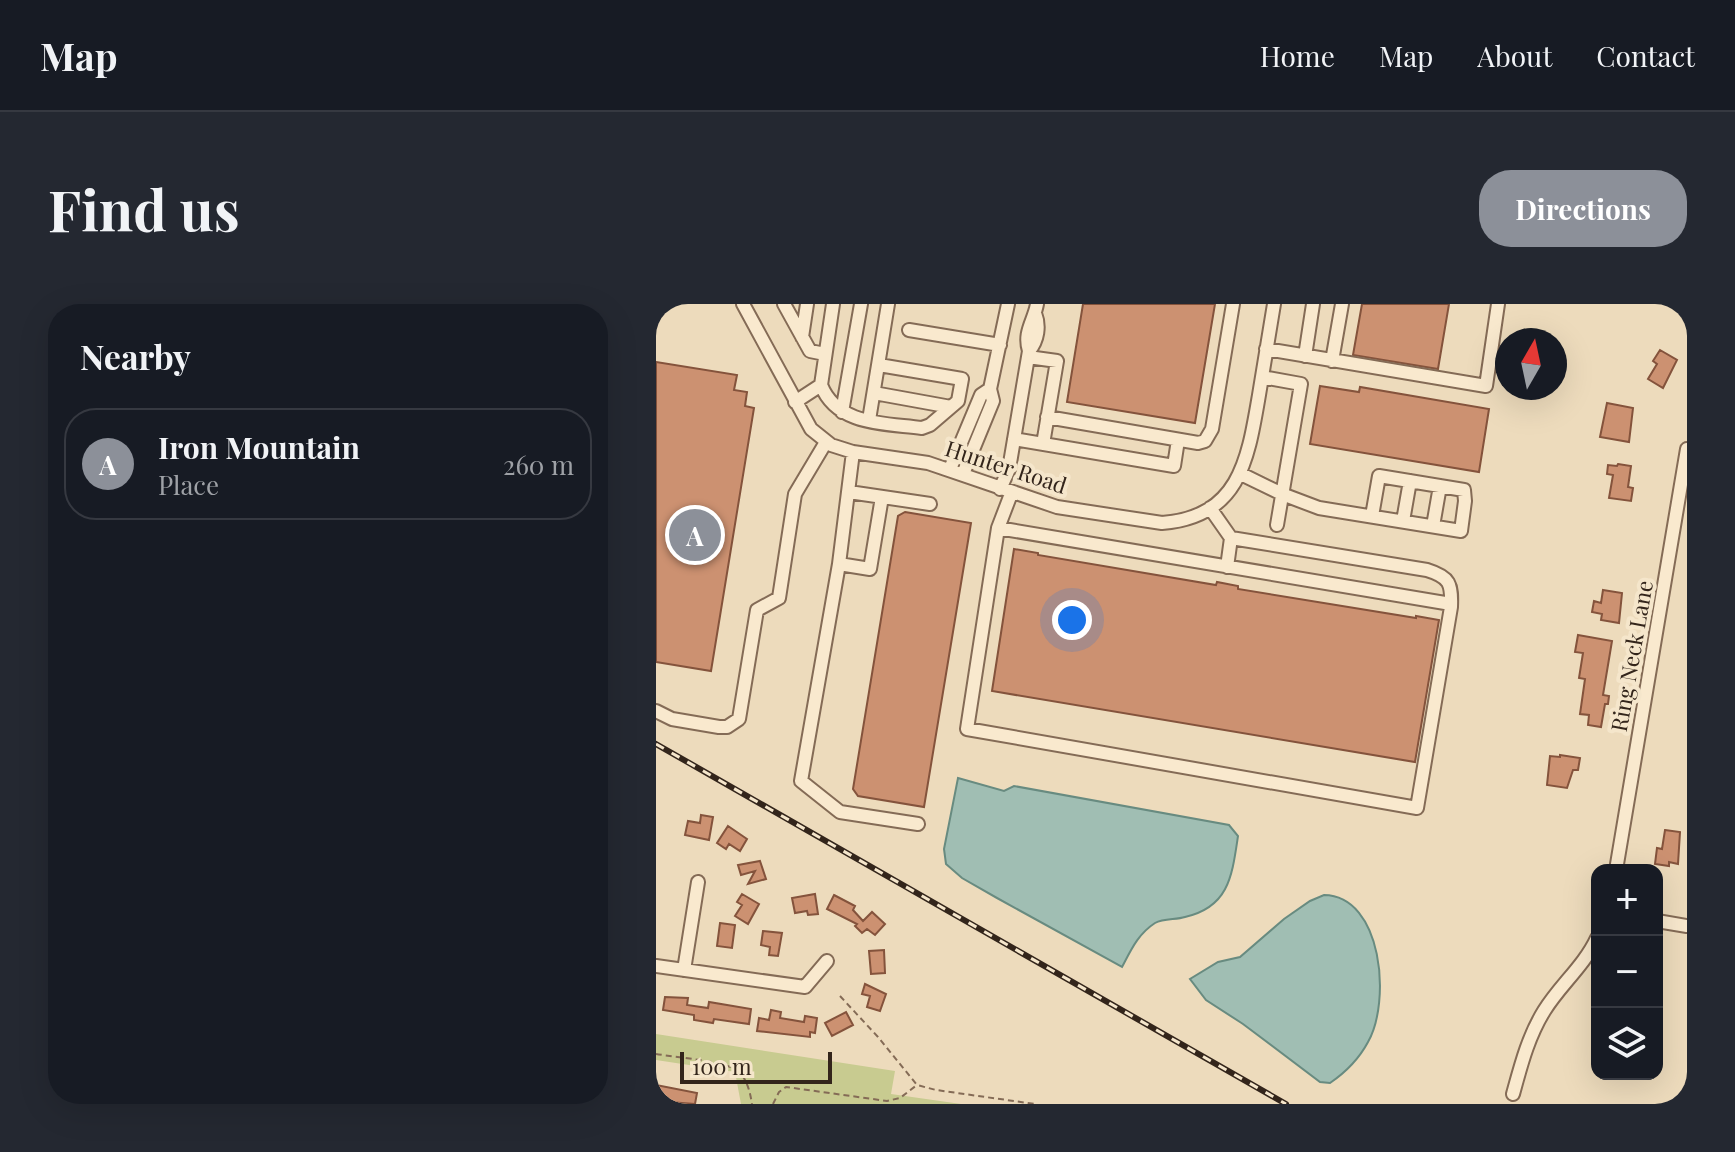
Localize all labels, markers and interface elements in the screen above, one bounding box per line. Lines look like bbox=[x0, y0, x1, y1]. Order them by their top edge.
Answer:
text: Map bbox=[40, 30, 117, 81]
text: Home bbox=[1260, 37, 1335, 74]
text: Map bbox=[1379, 37, 1433, 74]
text: About bbox=[1477, 37, 1552, 74]
text: Contact bbox=[1596, 37, 1695, 74]
button: Directions bbox=[1479, 170, 1687, 247]
text: Find us bbox=[48, 171, 240, 246]
north arrow bbox=[1495, 328, 1567, 400]
text: Nearby bbox=[80, 333, 191, 379]
text: Iron Mountain bbox=[158, 427, 360, 467]
street label: Hunter Road bbox=[942, 432, 1071, 500]
text: A bbox=[99, 447, 117, 482]
text: 260 m bbox=[503, 447, 574, 482]
text: Place bbox=[158, 467, 219, 502]
pin: A bbox=[669, 505, 721, 565]
street label: Ring Neck Lane bbox=[1603, 578, 1659, 734]
your location bbox=[1052, 600, 1092, 640]
map controls bbox=[1591, 864, 1663, 1080]
button: + bbox=[1591, 864, 1663, 936]
button: − bbox=[1591, 936, 1663, 1008]
button: layers bbox=[1591, 1008, 1663, 1080]
scale bar bbox=[680, 1048, 832, 1084]
text: 100 m bbox=[692, 1051, 752, 1081]

